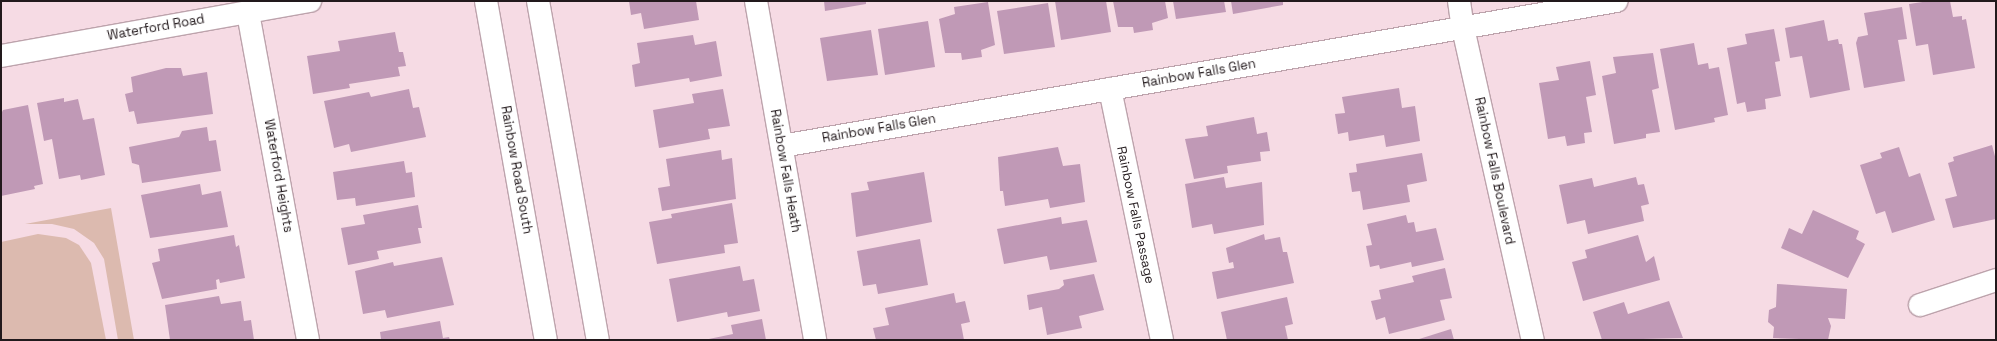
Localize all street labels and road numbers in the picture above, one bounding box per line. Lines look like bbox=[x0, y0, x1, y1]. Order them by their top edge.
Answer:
street label: Waterford Road bbox=[106, 12, 206, 44]
street label: Rainbow Falls Glen bbox=[1141, 56, 1257, 92]
street label: Rainbow Falls Boulevard bbox=[1471, 96, 1517, 246]
street label: Rainbow Road South bbox=[497, 105, 535, 235]
street label: Rainbow Falls Heath bbox=[766, 108, 804, 234]
street label: Rainbow Falls Glen bbox=[821, 111, 937, 147]
street label: Waterford Heights bbox=[260, 118, 296, 234]
street label: Rainbow Falls Passage bbox=[1113, 145, 1157, 285]

